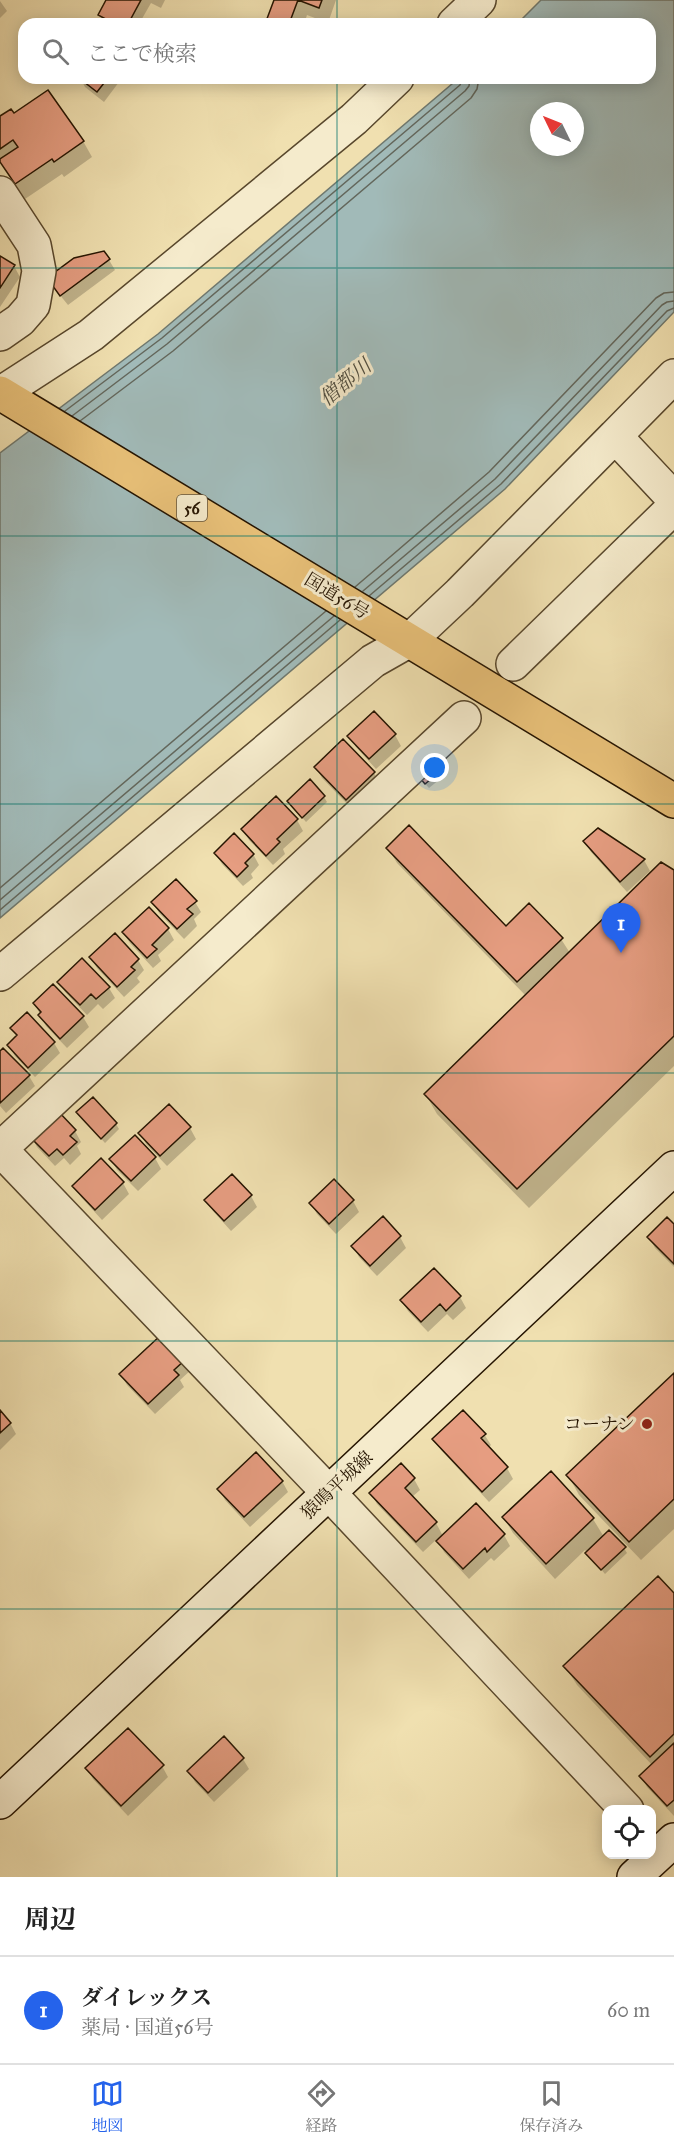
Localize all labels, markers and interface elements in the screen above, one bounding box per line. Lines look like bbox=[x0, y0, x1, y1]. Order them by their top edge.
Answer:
search box bbox=[18, 18, 656, 84]
icon: search bbox=[39, 35, 72, 68]
text: ここで検索 bbox=[87, 40, 197, 67]
north arrow bbox=[530, 102, 584, 156]
water label: 僧都川 bbox=[314, 352, 377, 410]
road number: 56 bbox=[177, 495, 207, 521]
street label: 国道56号 bbox=[301, 568, 373, 624]
your location bbox=[420, 753, 449, 782]
pin: 1 bbox=[602, 904, 640, 953]
place label: コーナン bbox=[564, 1413, 635, 1435]
marker: コーナン bbox=[640, 1417, 654, 1431]
street label: 猿鳴平城線 bbox=[297, 1446, 377, 1524]
map controls bbox=[602, 1805, 656, 1859]
button: locate bbox=[602, 1805, 656, 1859]
text: 周辺 bbox=[24, 1903, 76, 1935]
text: ダイレックス bbox=[81, 1984, 212, 2011]
text: 1 bbox=[40, 1998, 47, 2022]
text: 60 m bbox=[607, 1998, 650, 2022]
text: 薬局 · 国道56号 bbox=[81, 2015, 214, 2039]
tab: 地図 bbox=[91, 2077, 124, 2136]
tab: 経路 bbox=[305, 2077, 338, 2136]
tab: 保存済み bbox=[519, 2077, 583, 2136]

